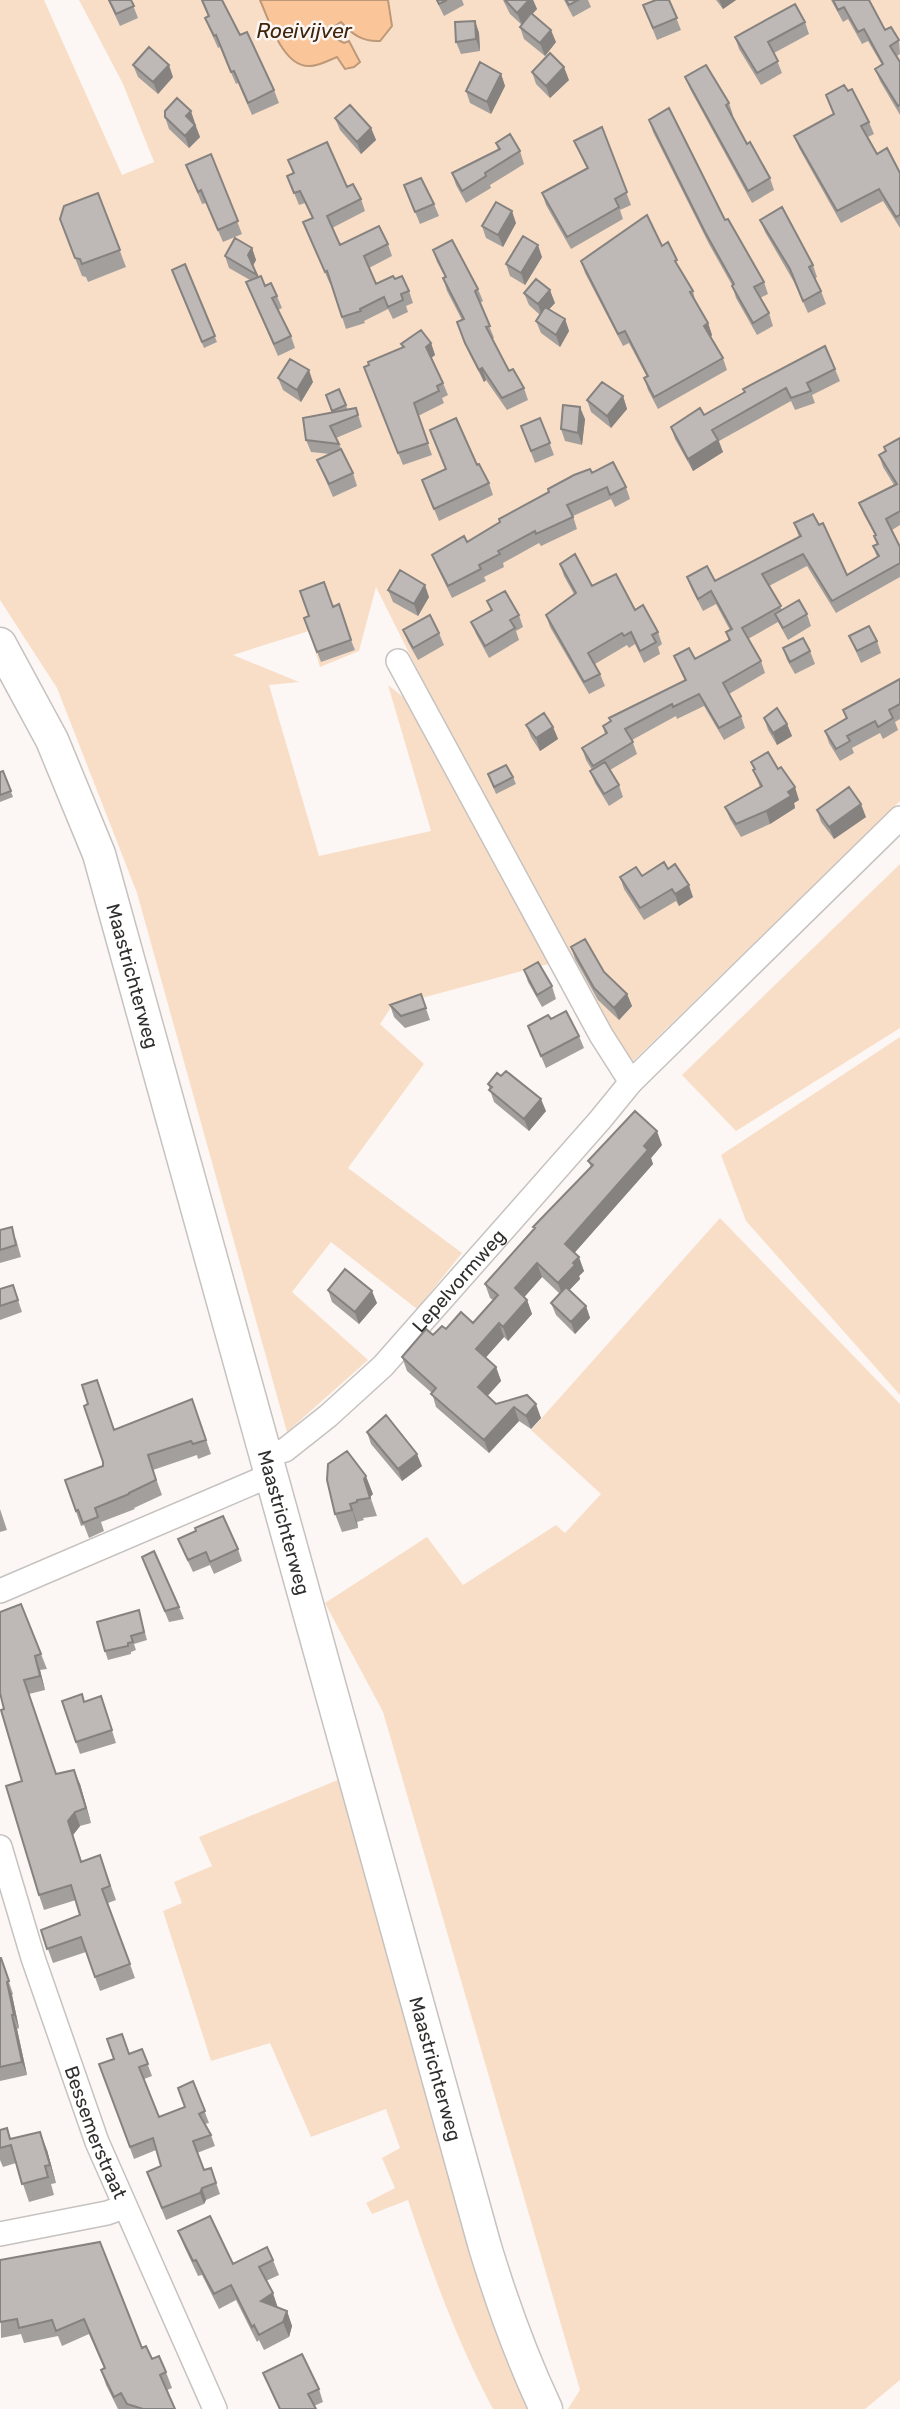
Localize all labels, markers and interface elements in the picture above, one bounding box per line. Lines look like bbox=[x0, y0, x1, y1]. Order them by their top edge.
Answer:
water label: Roeivijver bbox=[256, 18, 353, 43]
street label: Maastrichterweg bbox=[102, 901, 164, 1051]
street label: Lepelvormweg bbox=[407, 1224, 510, 1337]
street label: Maastrichterweg bbox=[253, 1447, 315, 1597]
street label: Maastrichterweg bbox=[405, 1994, 467, 2144]
street label: Bessemerstraat bbox=[60, 2063, 132, 2203]

